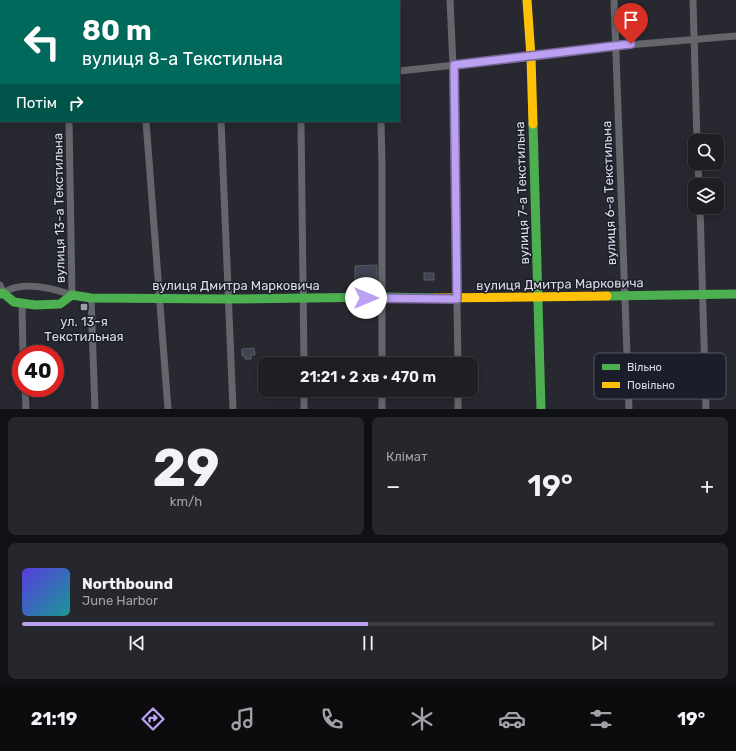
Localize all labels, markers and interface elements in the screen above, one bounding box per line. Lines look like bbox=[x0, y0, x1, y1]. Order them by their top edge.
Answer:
pin bbox=[614, 3, 648, 44]
icon: arrive bbox=[620, 9, 642, 31]
text: 80 m bbox=[82, 14, 152, 47]
icon: left bbox=[16, 16, 68, 68]
text: вулиця 8-а Текстильна bbox=[82, 48, 283, 70]
icon: right bbox=[65, 92, 87, 114]
text: Потім bbox=[16, 94, 57, 112]
street label: вулиця 6-а Текстильна bbox=[599, 120, 619, 266]
street label: вулиця 7-а Текстильна bbox=[512, 121, 532, 265]
street label: вулиця 13-а Текстильна bbox=[50, 133, 68, 283]
map controls bbox=[688, 134, 724, 214]
button: search bbox=[688, 134, 724, 170]
button: layers bbox=[688, 178, 724, 214]
street label: вулиця Дмитра Марковича bbox=[476, 275, 644, 293]
position arrow bbox=[345, 277, 387, 319]
street label: вулиця Дмитра Марковича bbox=[152, 278, 320, 293]
marker: ул. 13-я Текстильная bbox=[79, 302, 89, 312]
place label: ул. 13-я Текстильная bbox=[44, 314, 124, 344]
speed limit sign: 40 bbox=[12, 345, 64, 397]
legend bbox=[594, 353, 726, 399]
text: Вільно bbox=[627, 361, 662, 374]
text: 21:21 · 2 хв · 470 m bbox=[300, 368, 436, 386]
text: Повільно bbox=[627, 379, 675, 392]
text: 29 bbox=[152, 437, 220, 499]
text: Клімат bbox=[386, 449, 428, 464]
text: 19° bbox=[528, 468, 573, 504]
text: − bbox=[386, 473, 400, 500]
text: + bbox=[700, 473, 714, 500]
text: km/h bbox=[170, 494, 202, 509]
text: Northbound bbox=[82, 575, 173, 593]
text: June Harbor bbox=[82, 593, 158, 608]
icon: previous bbox=[126, 632, 148, 654]
icon: pause bbox=[357, 632, 379, 654]
icon: next bbox=[588, 632, 610, 654]
icon: directions bbox=[139, 705, 167, 733]
icon: music bbox=[229, 705, 257, 733]
icon: phone bbox=[318, 705, 346, 733]
icon: climate bbox=[408, 705, 436, 733]
icon: car bbox=[498, 705, 526, 733]
icon: filters bbox=[587, 705, 615, 733]
text: 21:19 bbox=[31, 708, 77, 730]
text: 19° bbox=[677, 708, 705, 730]

